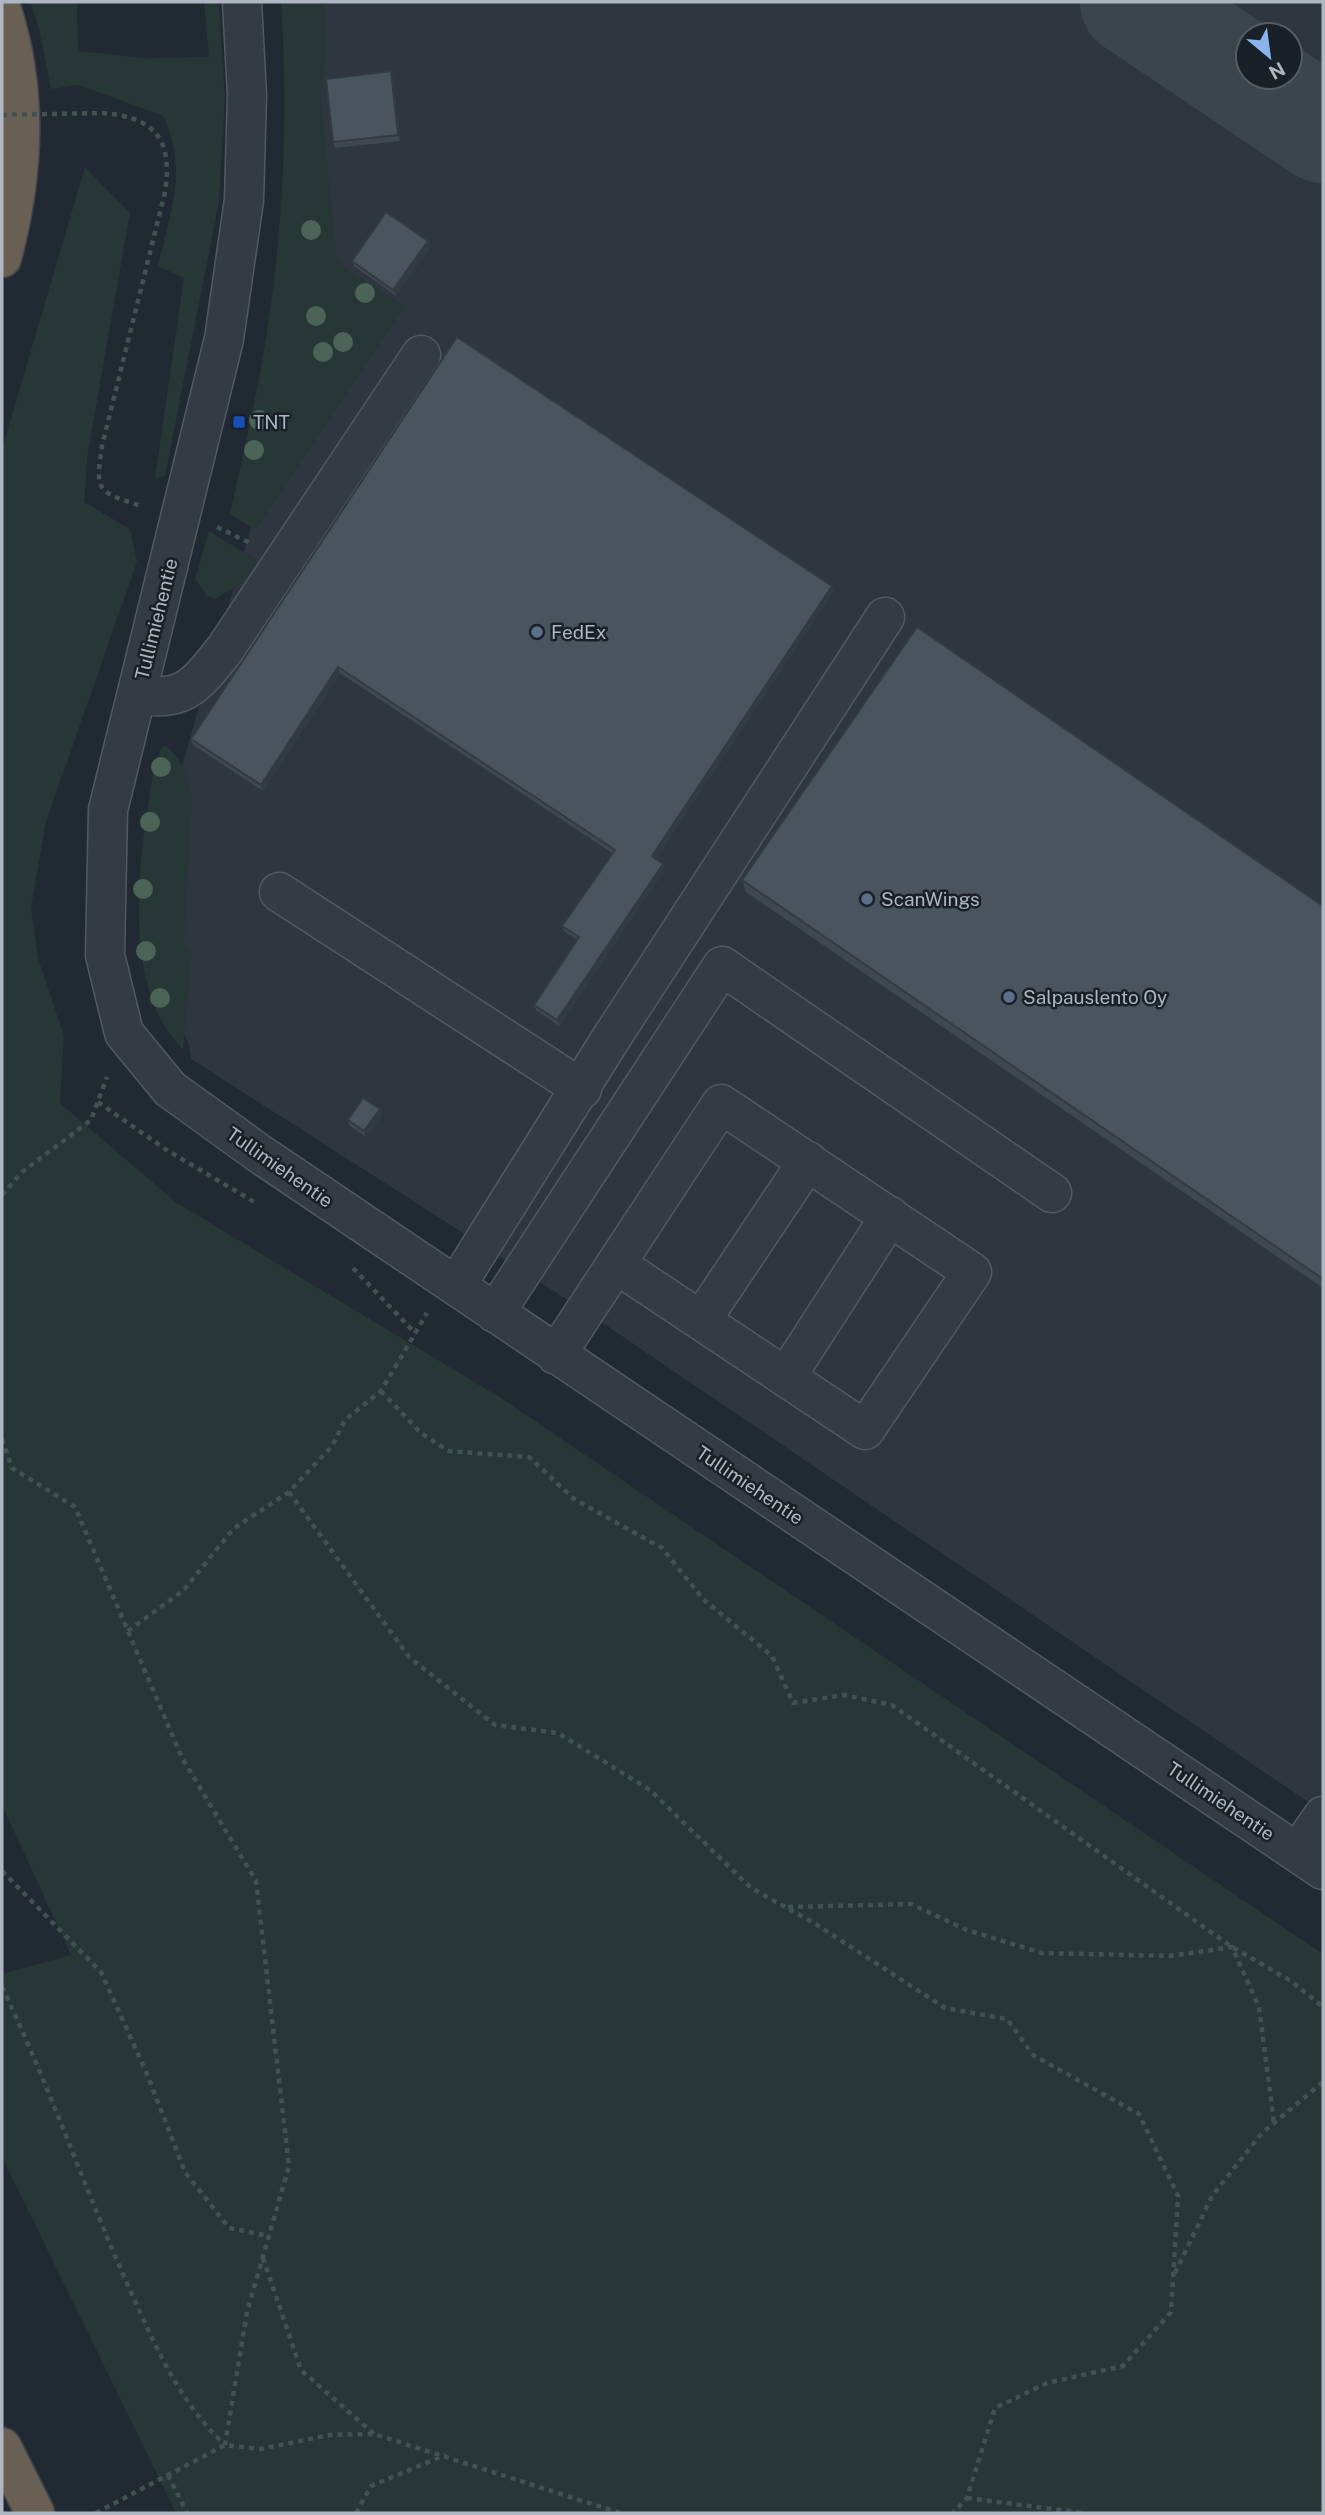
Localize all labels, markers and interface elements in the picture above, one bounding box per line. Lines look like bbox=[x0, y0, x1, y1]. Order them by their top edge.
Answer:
north arrow bbox=[1234, 21, 1304, 91]
text: N bbox=[1265, 58, 1289, 84]
place label: TNT bbox=[253, 411, 290, 433]
marker: TNT bbox=[231, 414, 247, 430]
street label: Tullimiehentie bbox=[130, 556, 182, 682]
place label: FedEx bbox=[551, 621, 607, 643]
marker: FedEx bbox=[529, 624, 545, 640]
place label: ScanWings bbox=[881, 888, 980, 910]
marker: ScanWings bbox=[859, 891, 875, 907]
place label: Salpauslento Oy bbox=[1023, 986, 1167, 1008]
marker: Salpauslento Oy bbox=[1001, 989, 1017, 1005]
street label: Tullimiehentie bbox=[223, 1122, 337, 1212]
street label: Tullimiehentie bbox=[692, 1441, 808, 1529]
street label: Tullimiehentie bbox=[1163, 1757, 1279, 1845]

